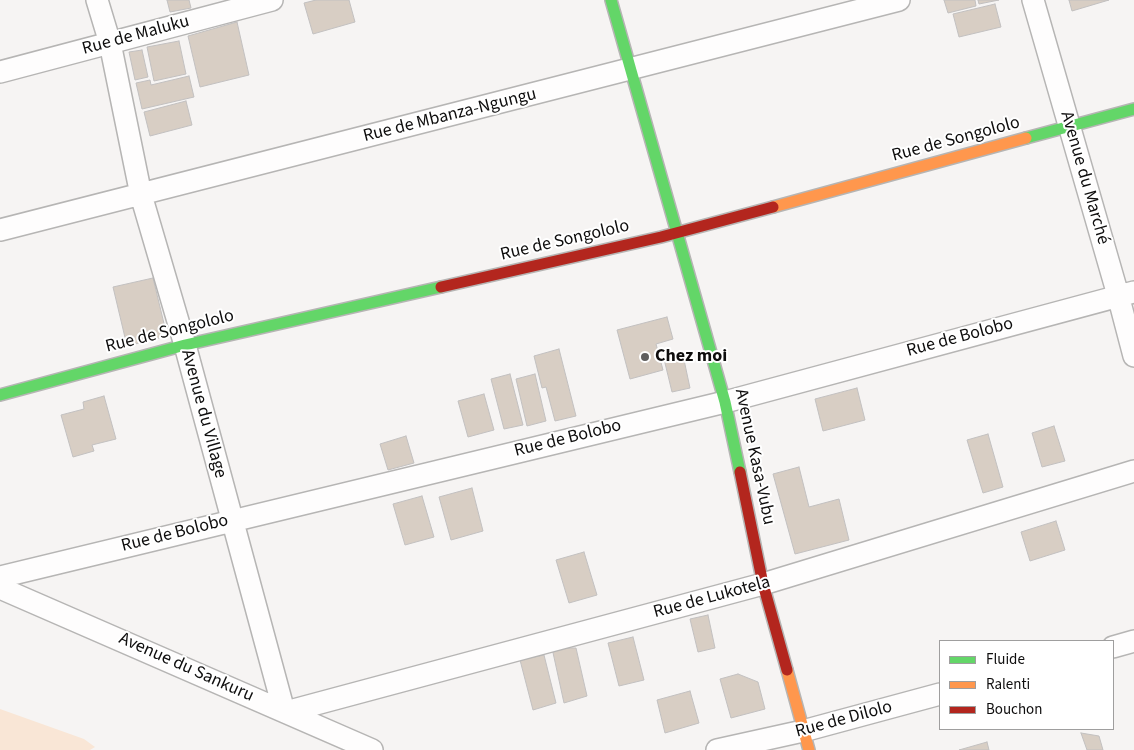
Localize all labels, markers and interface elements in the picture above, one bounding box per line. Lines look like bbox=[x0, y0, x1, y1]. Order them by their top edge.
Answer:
street label: Rue de Maluku bbox=[80, 11, 192, 61]
street label: Rue de Mbanza-Ngungu bbox=[361, 84, 539, 148]
street label: Avenue du Marché bbox=[1055, 109, 1113, 247]
street label: Rue de Songololo bbox=[890, 113, 1022, 167]
street label: Rue de Songololo bbox=[498, 216, 632, 266]
street label: Rue de Songololo bbox=[104, 306, 236, 358]
street label: Rue de Bolobo bbox=[904, 313, 1016, 363]
place label: Chez moi bbox=[655, 346, 727, 368]
street label: Avenue du Village bbox=[175, 347, 231, 481]
marker: Chez moi bbox=[639, 351, 651, 363]
street label: Avenue Kasa-Vubu bbox=[729, 387, 779, 527]
street label: Rue de Bolobo bbox=[512, 415, 624, 463]
street label: Rue de Bolobo bbox=[119, 510, 231, 558]
street label: Rue de Lukotela bbox=[651, 572, 773, 624]
street label: Avenue du Sankuru bbox=[115, 629, 257, 707]
legend bbox=[939, 640, 1114, 730]
text: Fluide bbox=[986, 649, 1025, 670]
text: Ralenti bbox=[986, 674, 1030, 695]
street label: Rue de Dilolo bbox=[793, 697, 895, 743]
text: Bouchon bbox=[986, 699, 1042, 720]

